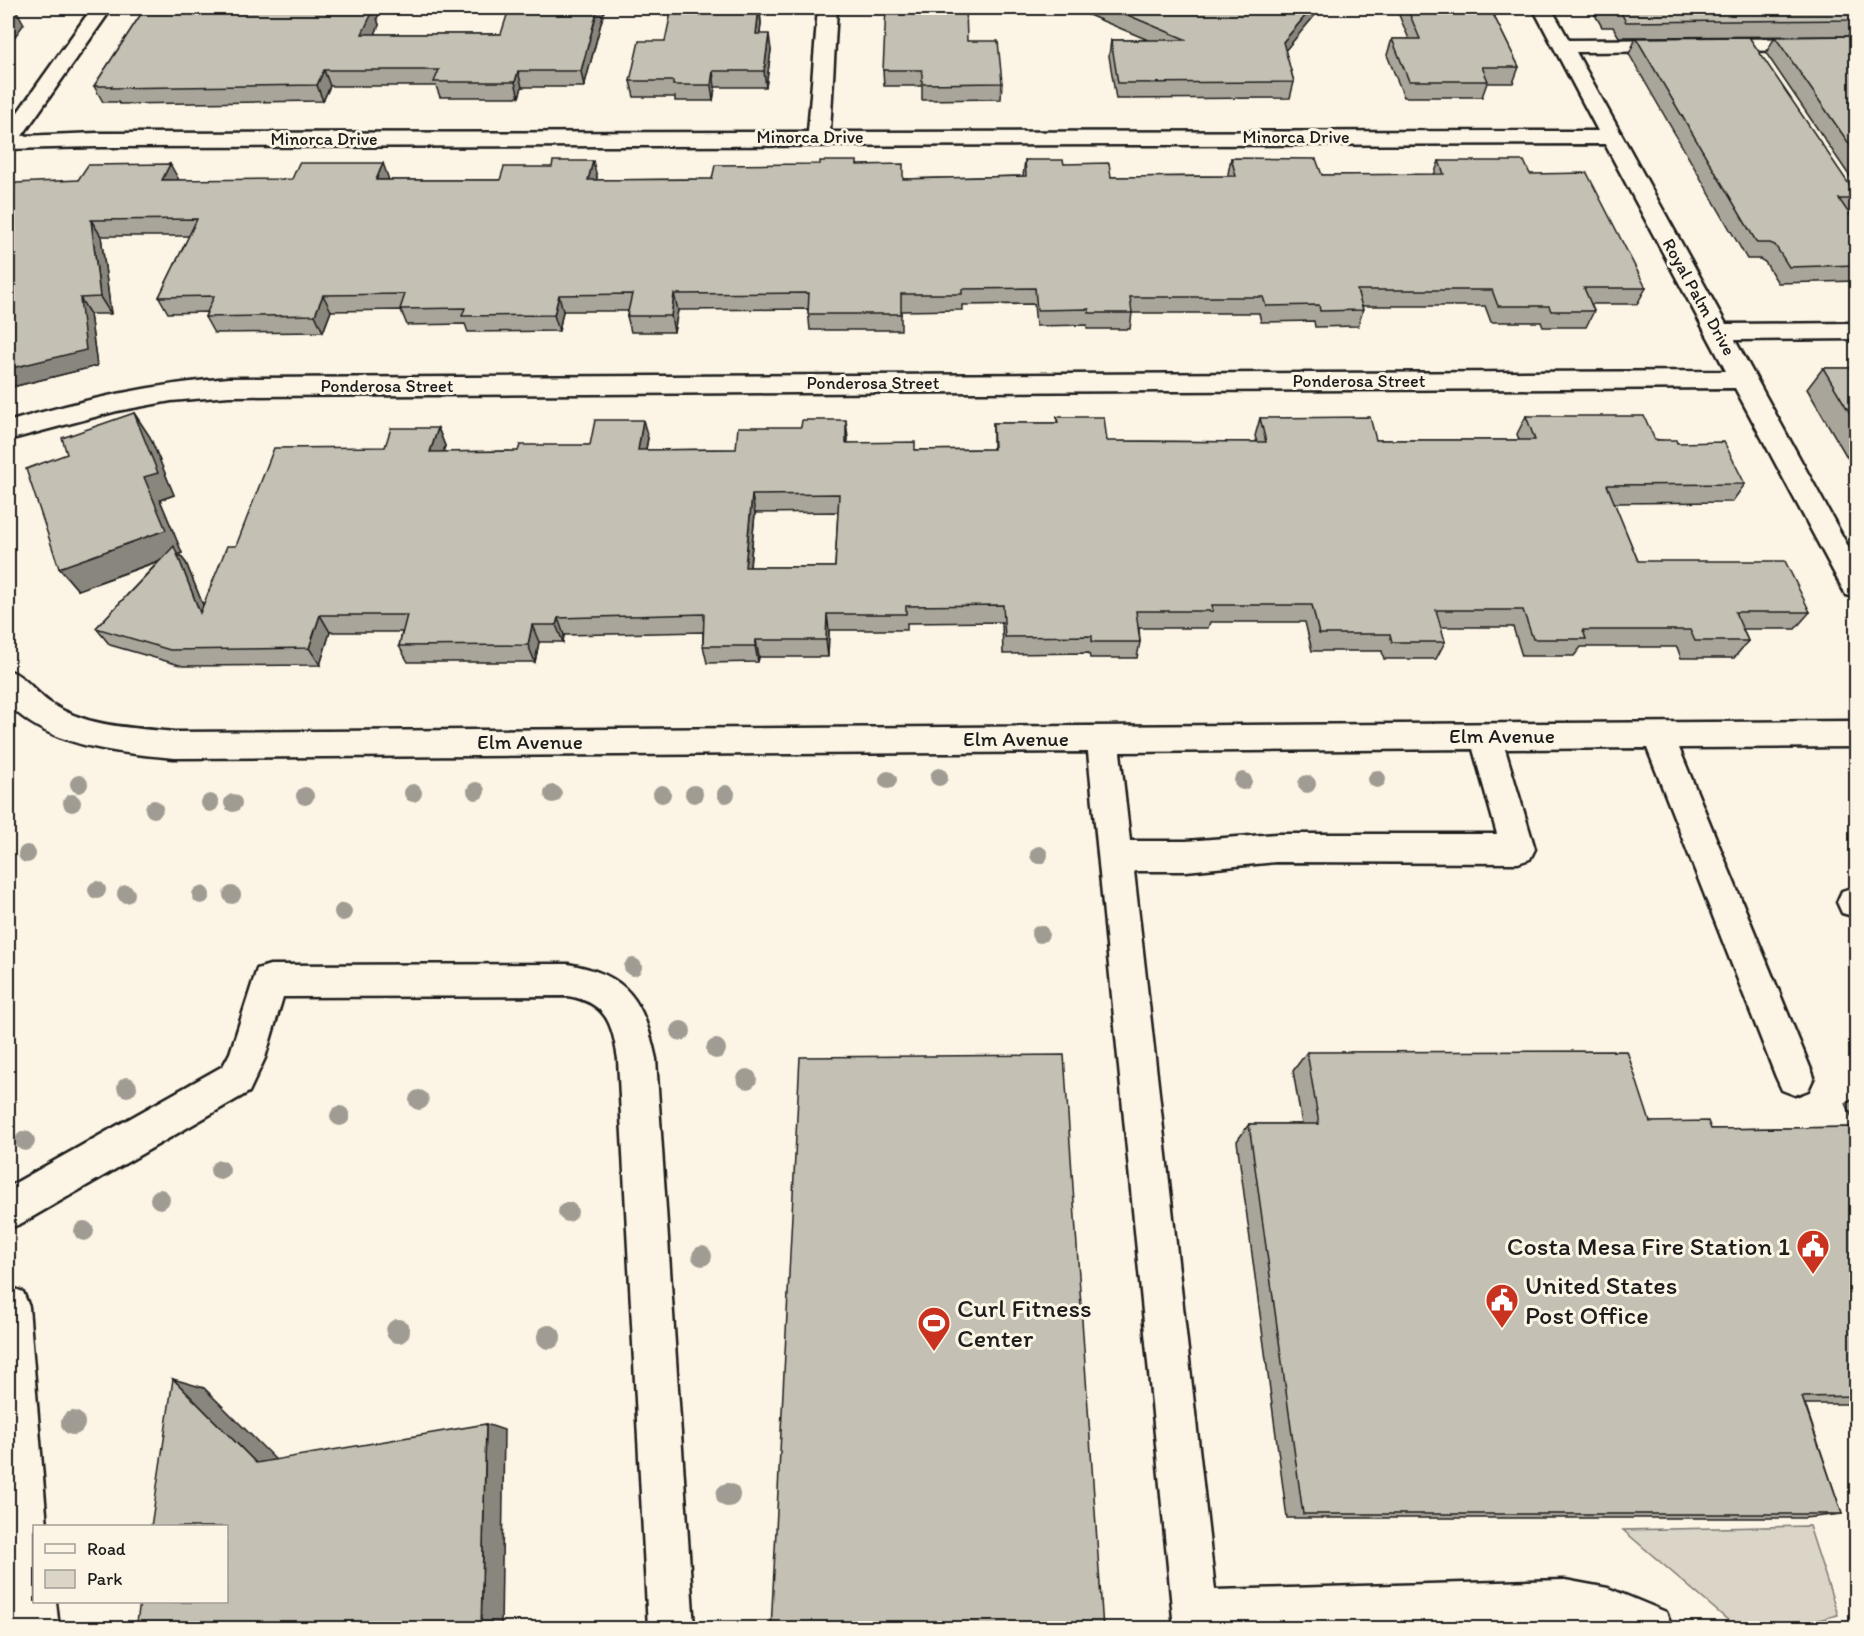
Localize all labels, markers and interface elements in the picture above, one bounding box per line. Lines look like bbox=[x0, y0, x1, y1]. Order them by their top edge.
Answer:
street label: Minorca Drive bbox=[756, 126, 864, 148]
street label: Minorca Drive bbox=[1242, 126, 1350, 148]
street label: Minorca Drive bbox=[270, 128, 378, 150]
street label: Royal Palm Drive bbox=[1658, 235, 1740, 359]
street label: Ponderosa Street bbox=[1292, 370, 1426, 392]
street label: Ponderosa Street bbox=[806, 372, 940, 394]
street label: Ponderosa Street bbox=[320, 375, 454, 397]
street label: Elm Avenue bbox=[1449, 723, 1555, 748]
street label: Elm Avenue bbox=[963, 726, 1069, 751]
street label: Elm Avenue bbox=[477, 729, 583, 754]
public building icon: Costa Mesa Fire Station 1 bbox=[1795, 1228, 1831, 1275]
place label: Costa Mesa Fire Station 1 bbox=[1507, 1230, 1790, 1262]
place label: United States Post Office bbox=[1525, 1269, 1677, 1331]
public building icon: United States Post Office bbox=[1484, 1282, 1520, 1329]
place label: Curl Fitness Center bbox=[957, 1292, 1092, 1354]
sports icon: Curl Fitness Center bbox=[916, 1305, 952, 1352]
legend bbox=[33, 1525, 228, 1603]
text: Road bbox=[87, 1538, 126, 1560]
text: Park bbox=[87, 1568, 122, 1590]

